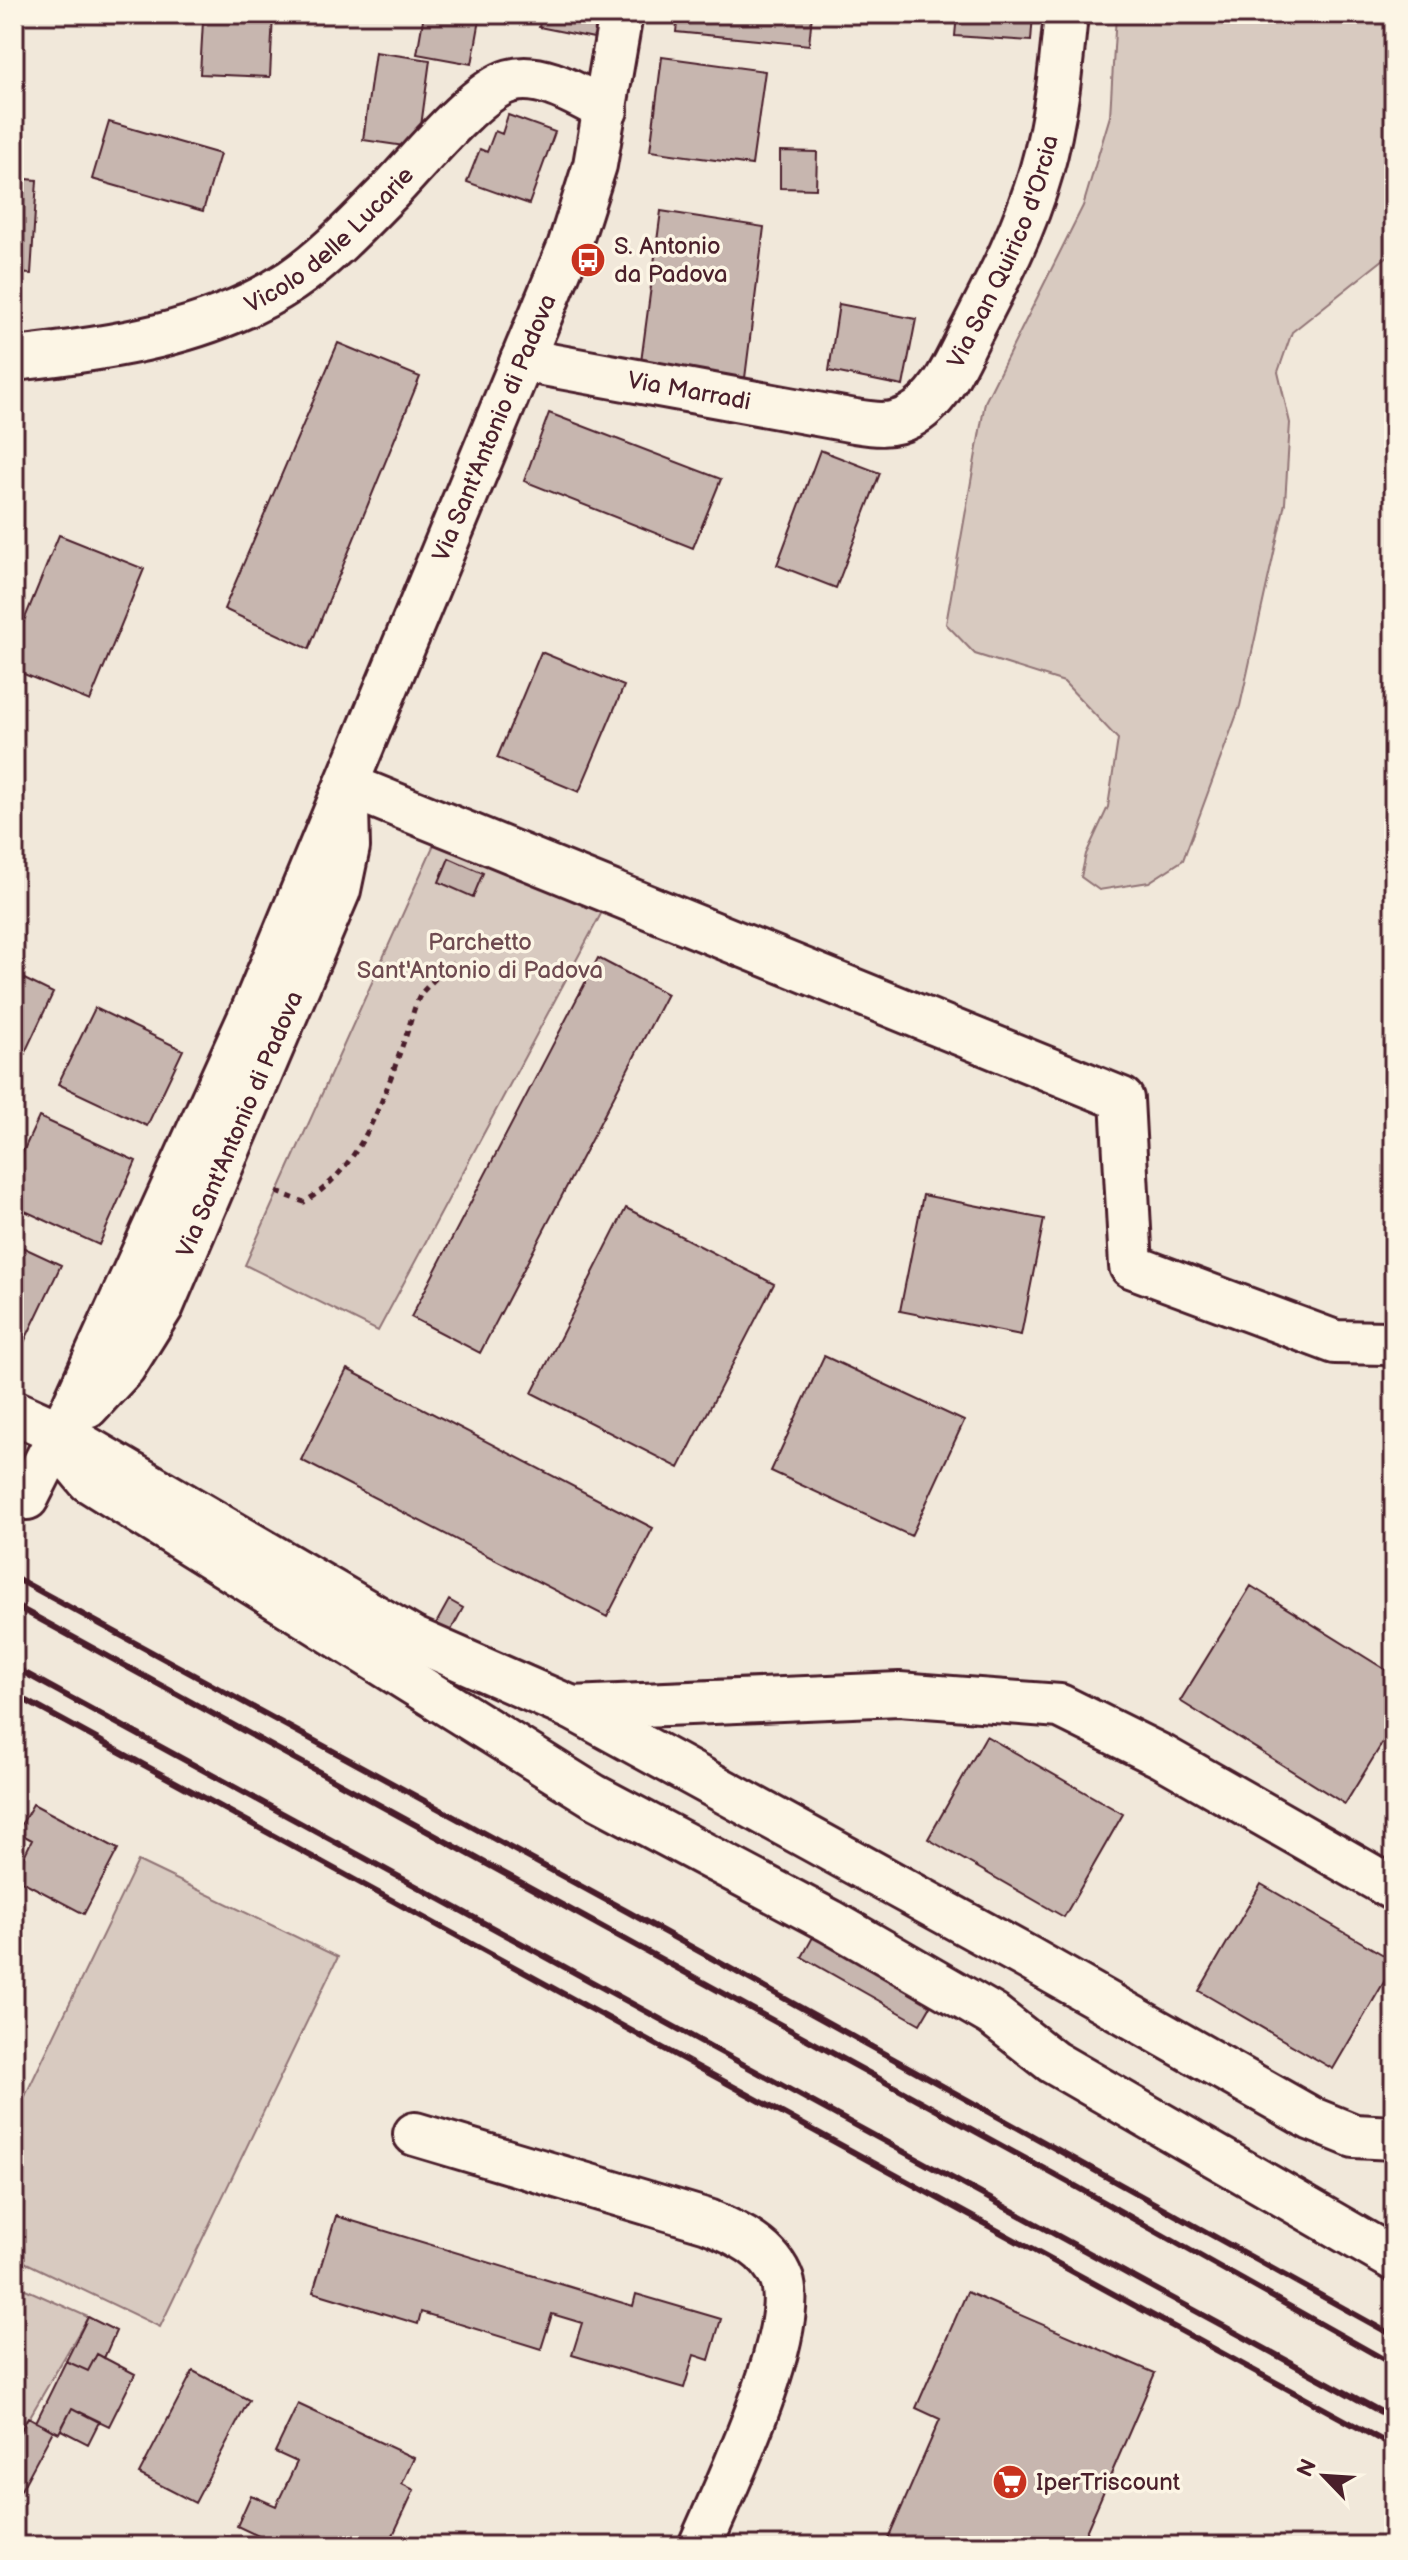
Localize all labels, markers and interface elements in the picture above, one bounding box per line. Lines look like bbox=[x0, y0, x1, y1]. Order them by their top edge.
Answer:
street label: Via San Quirico d'Orcia bbox=[941, 132, 1064, 373]
street label: Vicolo delle Lucarie bbox=[240, 161, 420, 319]
place label: S. Antonio da Padova bbox=[614, 232, 728, 289]
bus stop icon: S. Antonio da Padova bbox=[569, 241, 607, 279]
street label: Via Sant'Antonio di Padova bbox=[426, 290, 562, 566]
street label: Via Marradi bbox=[625, 365, 753, 416]
park label: Parchetto Sant'Antonio di Padova bbox=[357, 928, 603, 985]
street label: Via Sant'Antonio di Padova bbox=[170, 987, 309, 1262]
north arrow bbox=[1284, 2436, 1364, 2516]
text: N bbox=[1292, 2455, 1323, 2481]
supermarket icon: IperTriscount bbox=[991, 2463, 1029, 2501]
place label: IperTriscount bbox=[1036, 2468, 1181, 2497]

